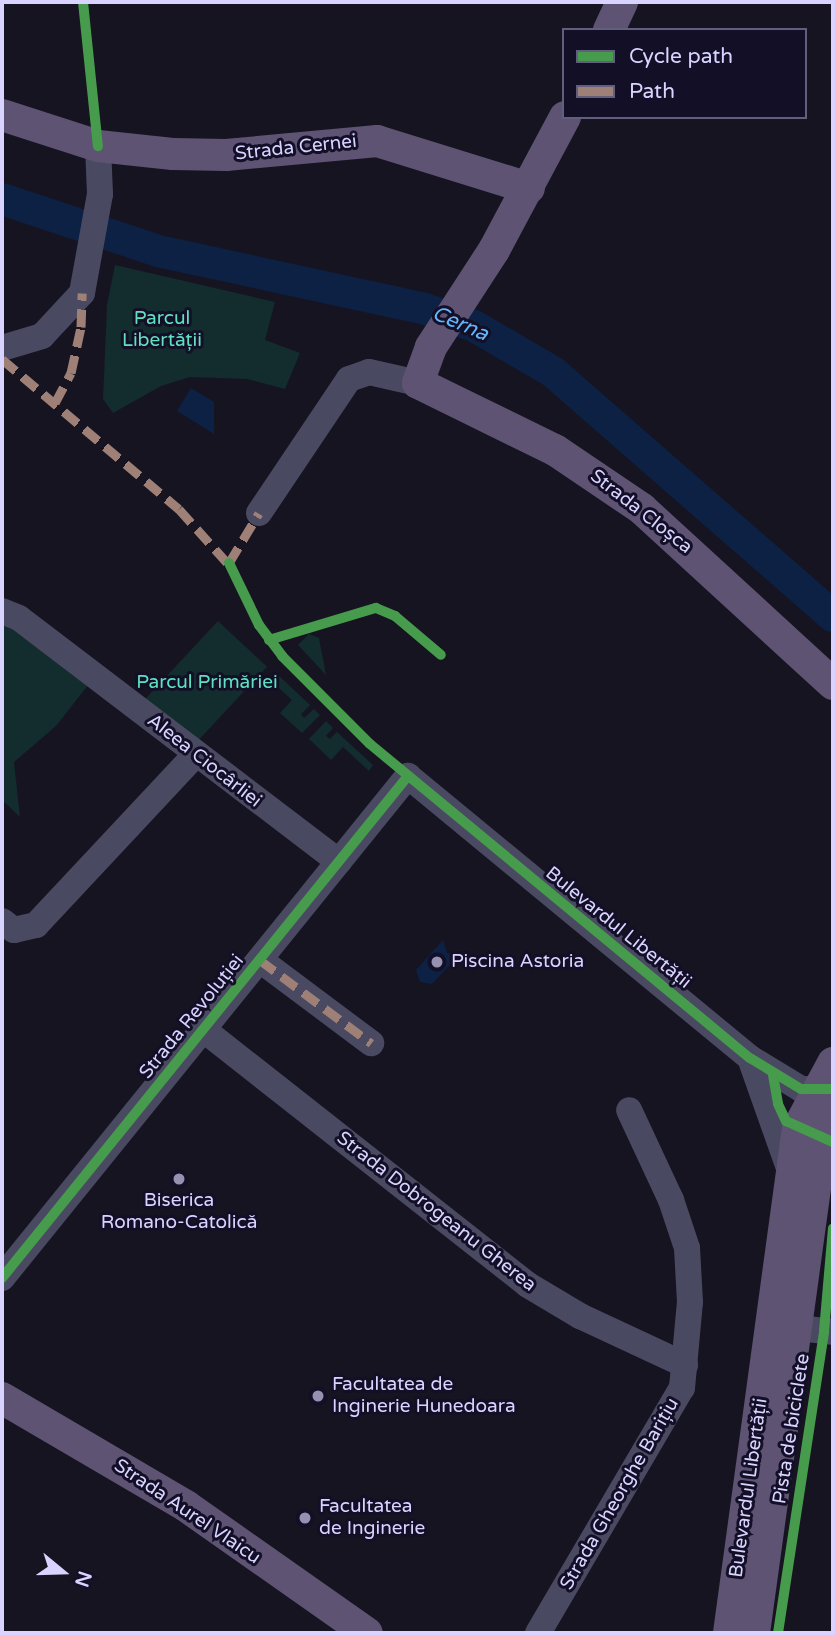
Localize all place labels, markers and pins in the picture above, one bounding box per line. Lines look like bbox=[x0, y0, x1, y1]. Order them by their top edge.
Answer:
place label: Piscina Astoria bbox=[451, 951, 584, 973]
marker: Piscina Astoria bbox=[429, 954, 445, 970]
marker: Biserica Romano-Catolică bbox=[171, 1171, 187, 1187]
place label: Biserica Romano-Catolică bbox=[101, 1190, 257, 1234]
place label: Facultatea de Inginerie Hunedoara bbox=[332, 1374, 516, 1418]
marker: Facultatea de Inginerie Hunedoara bbox=[310, 1388, 326, 1404]
place label: Facultatea de Inginerie bbox=[319, 1496, 425, 1540]
marker: Facultatea de Inginerie bbox=[297, 1510, 313, 1526]

